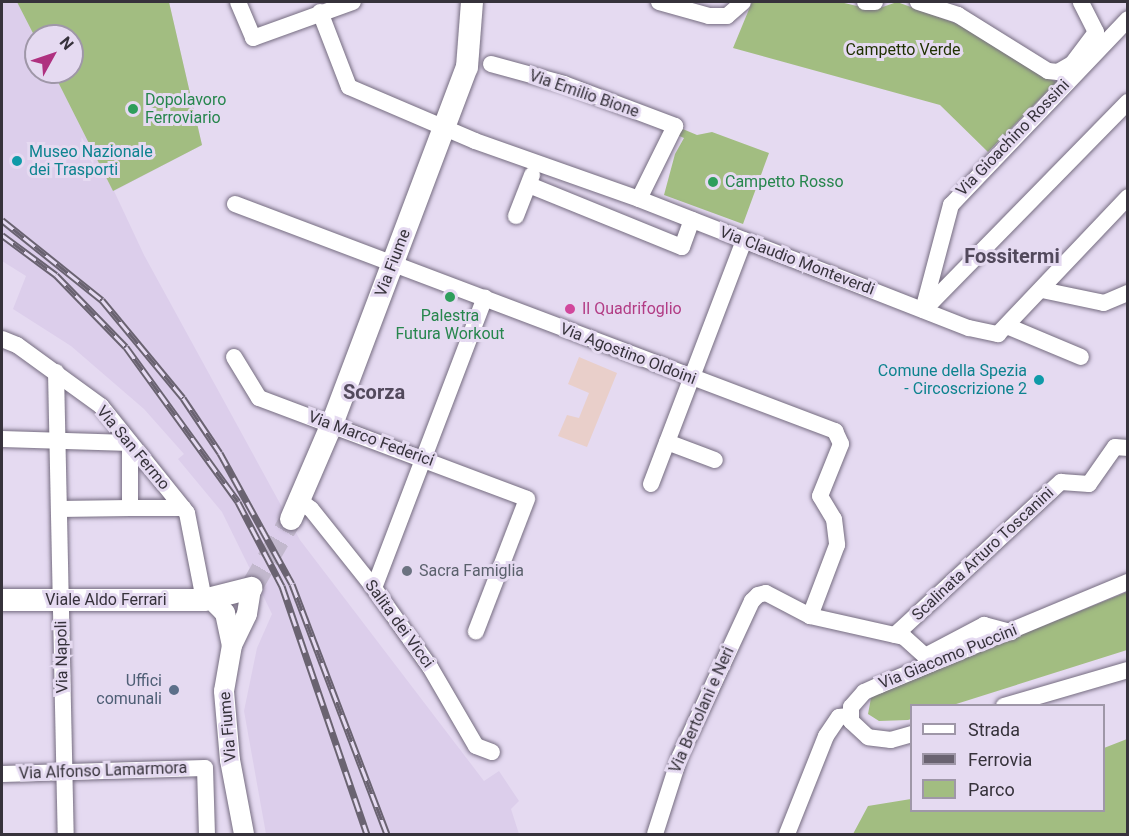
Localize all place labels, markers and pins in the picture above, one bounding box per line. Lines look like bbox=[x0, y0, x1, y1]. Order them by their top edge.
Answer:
place label: Dopolavoro Ferroviario bbox=[145, 90, 226, 128]
marker: Dopolavoro Ferroviario bbox=[126, 102, 140, 116]
place label: Museo Nazionale dei Trasporti bbox=[29, 142, 153, 180]
marker: Museo Nazionale dei Trasporti bbox=[10, 154, 24, 168]
place label: Campetto Rosso bbox=[725, 172, 844, 192]
marker: Campetto Rosso bbox=[706, 175, 720, 189]
marker: Palestra Futura Workout bbox=[443, 290, 457, 304]
place label: Il Quadrifoglio bbox=[582, 299, 682, 319]
marker: Il Quadrifoglio bbox=[563, 302, 577, 316]
place label: Palestra Futura Workout bbox=[395, 306, 505, 344]
place label: Comune della Spezia - Circoscrizione 2 bbox=[878, 361, 1027, 399]
marker: Comune della Spezia - Circoscrizione 2 bbox=[1032, 373, 1046, 387]
place label: Sacra Famiglia bbox=[419, 561, 524, 581]
marker: Sacra Famiglia bbox=[400, 564, 414, 578]
place label: Uffici comunali bbox=[96, 671, 162, 709]
marker: Uffici comunali bbox=[167, 683, 181, 697]

